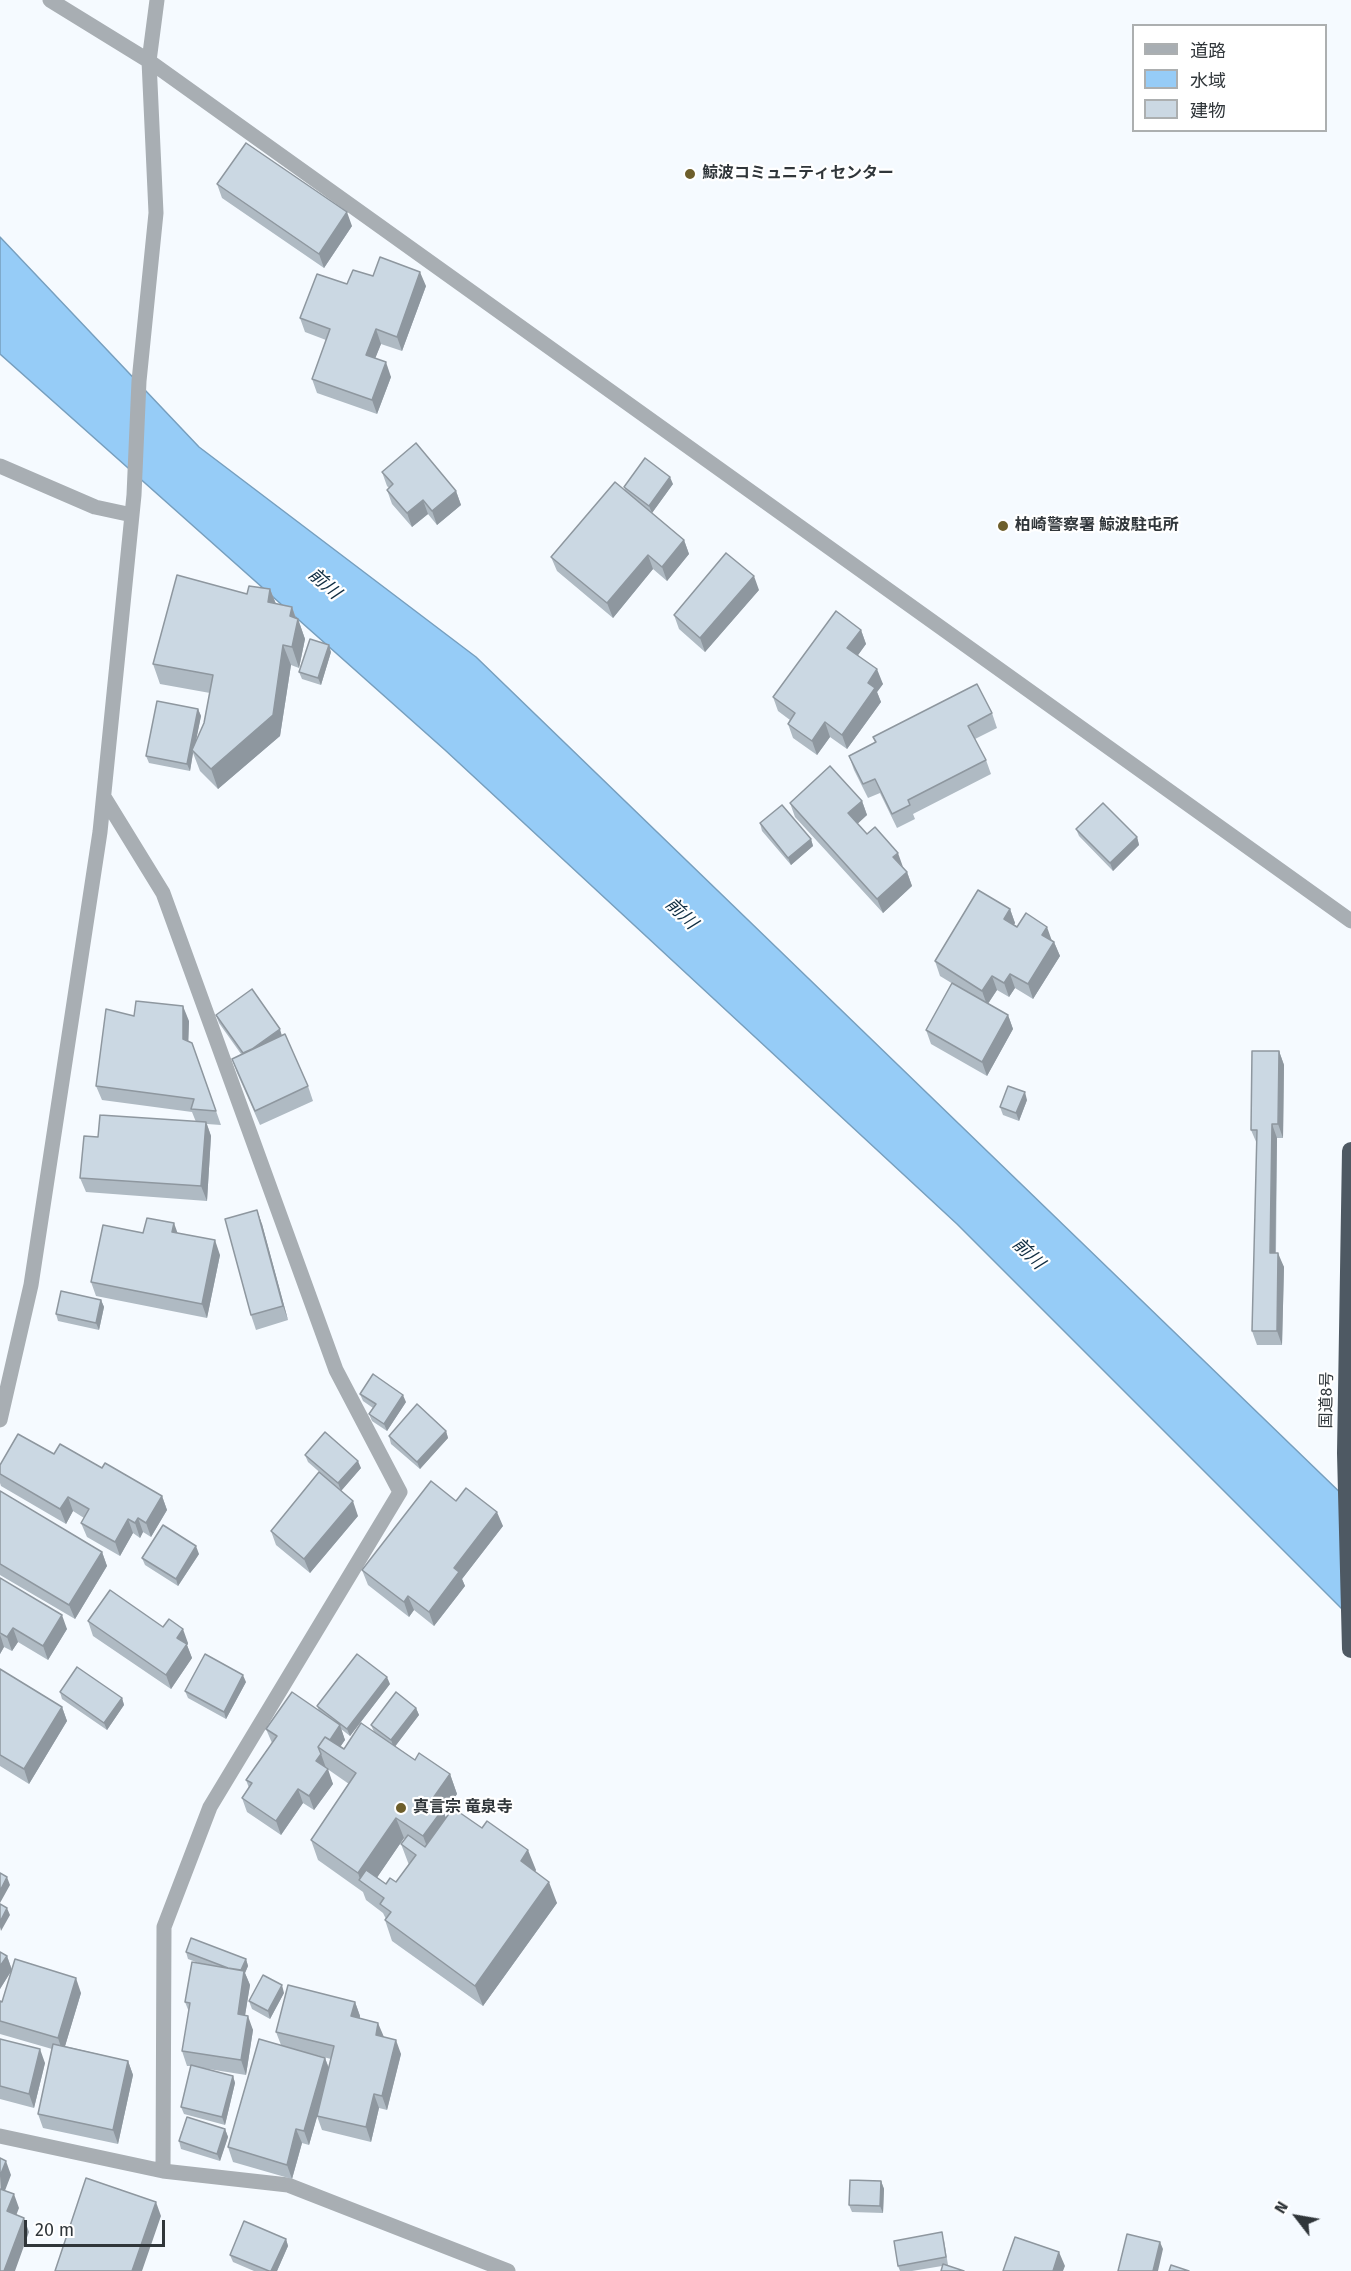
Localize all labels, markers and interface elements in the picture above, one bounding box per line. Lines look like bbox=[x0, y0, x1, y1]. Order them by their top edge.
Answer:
legend bbox=[1132, 24, 1327, 132]
text: 道路 bbox=[1190, 40, 1226, 62]
text: 水域 bbox=[1190, 70, 1226, 92]
text: 建物 bbox=[1190, 100, 1226, 122]
place label: 鯨波コミュニティセンター bbox=[702, 164, 894, 184]
marker: 鯨波コミュニティセンター bbox=[683, 167, 697, 181]
place label: 柏崎警察署 鯨波駐屯所 bbox=[1015, 516, 1179, 536]
marker: 柏崎警察署 鯨波駐屯所 bbox=[996, 519, 1010, 533]
water label: 前川 bbox=[303, 564, 345, 604]
water label: 前川 bbox=[661, 894, 701, 934]
water label: 前川 bbox=[1008, 1234, 1048, 1274]
street label: 国道8号 bbox=[1317, 1371, 1337, 1429]
place label: 真言宗 竜泉寺 bbox=[413, 1798, 513, 1818]
marker: 真言宗 竜泉寺 bbox=[394, 1801, 408, 1815]
north arrow bbox=[1267, 2187, 1327, 2247]
text: N bbox=[1270, 2198, 1292, 2217]
scale bar bbox=[27, 2208, 168, 2246]
text: 20 m bbox=[35, 2219, 74, 2241]

